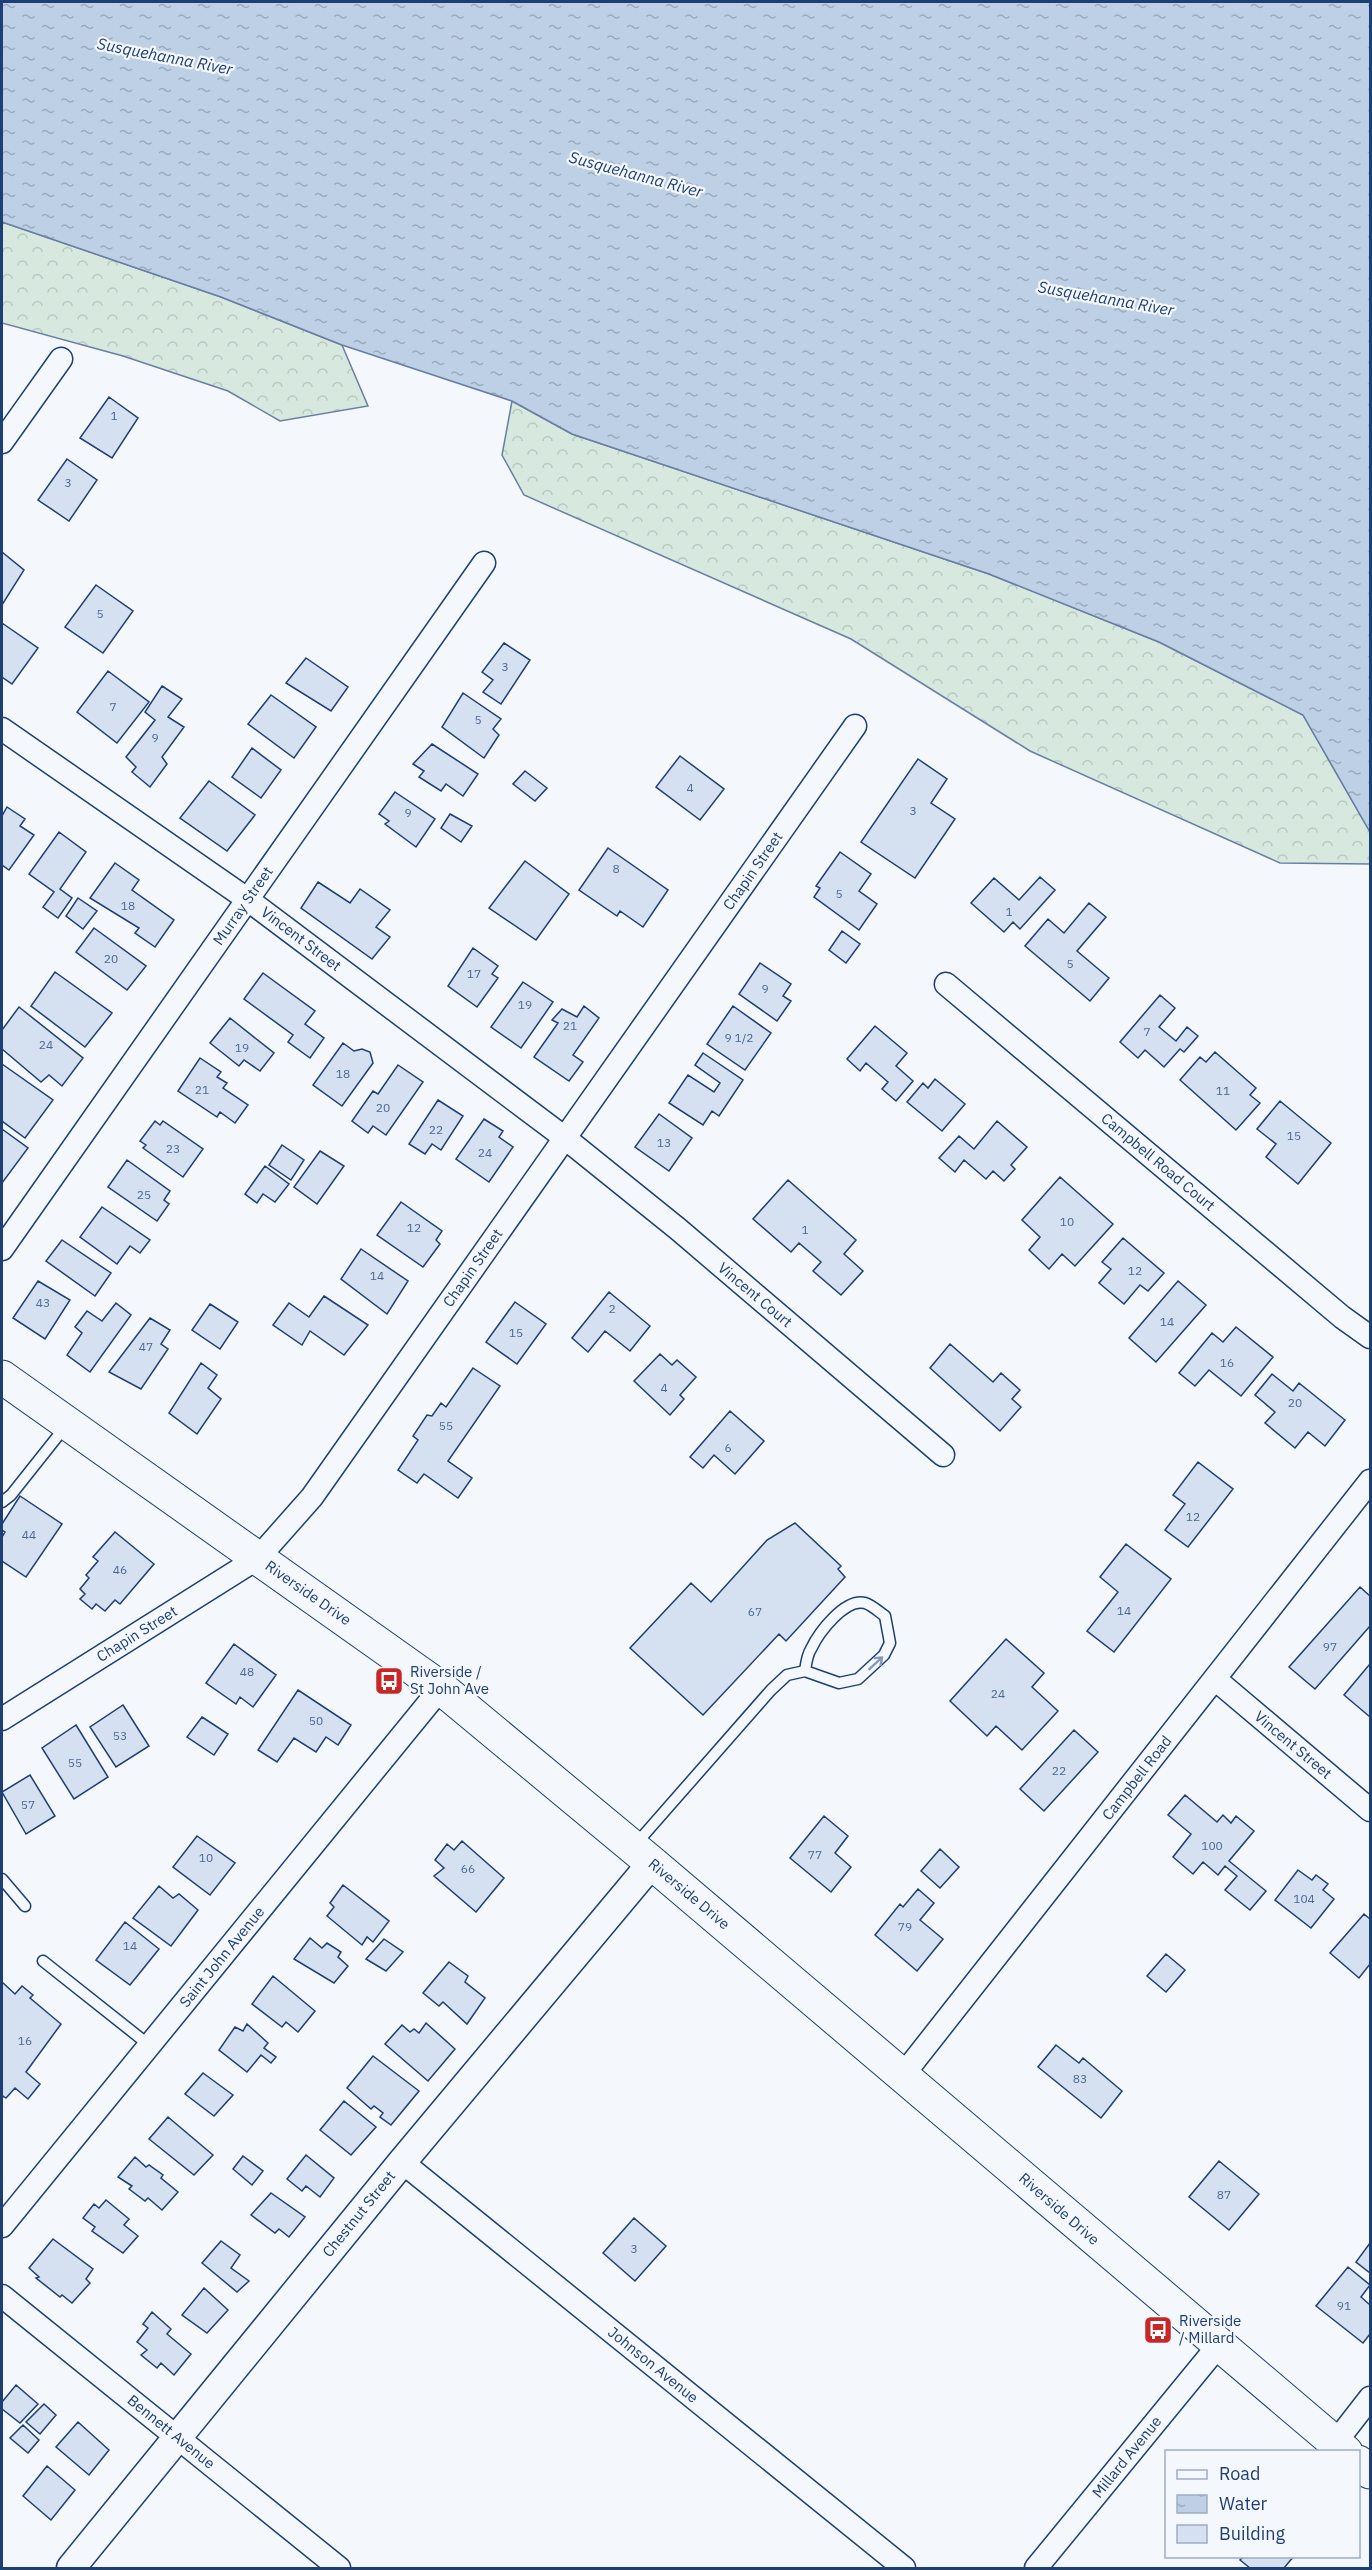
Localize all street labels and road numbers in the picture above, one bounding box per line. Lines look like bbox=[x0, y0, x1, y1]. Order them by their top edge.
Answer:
street label: Chapin Street bbox=[719, 828, 787, 914]
street label: Murray Street bbox=[208, 863, 277, 949]
street label: Vincent Street bbox=[257, 902, 345, 975]
street label: Campbell Road Court bbox=[1098, 1108, 1219, 1215]
street label: Chapin Street bbox=[439, 1225, 507, 1311]
street label: Vincent Court bbox=[714, 1258, 796, 1331]
street label: Riverside Drive bbox=[262, 1556, 355, 1629]
street label: Chapin Street bbox=[93, 1601, 181, 1666]
street label: Vincent Street bbox=[1251, 1707, 1336, 1783]
street label: Campbell Road bbox=[1098, 1732, 1176, 1824]
street label: Riverside Drive bbox=[645, 1854, 734, 1933]
street label: Saint John Avenue bbox=[175, 1902, 268, 2011]
street label: Chestnut Street bbox=[318, 2167, 399, 2261]
street label: Riverside Drive bbox=[1015, 2168, 1104, 2249]
street label: Johnson Avenue bbox=[604, 2322, 702, 2407]
street label: Bennett Avenue bbox=[124, 2390, 219, 2473]
street label: Millard Avenue bbox=[1088, 2412, 1165, 2501]

